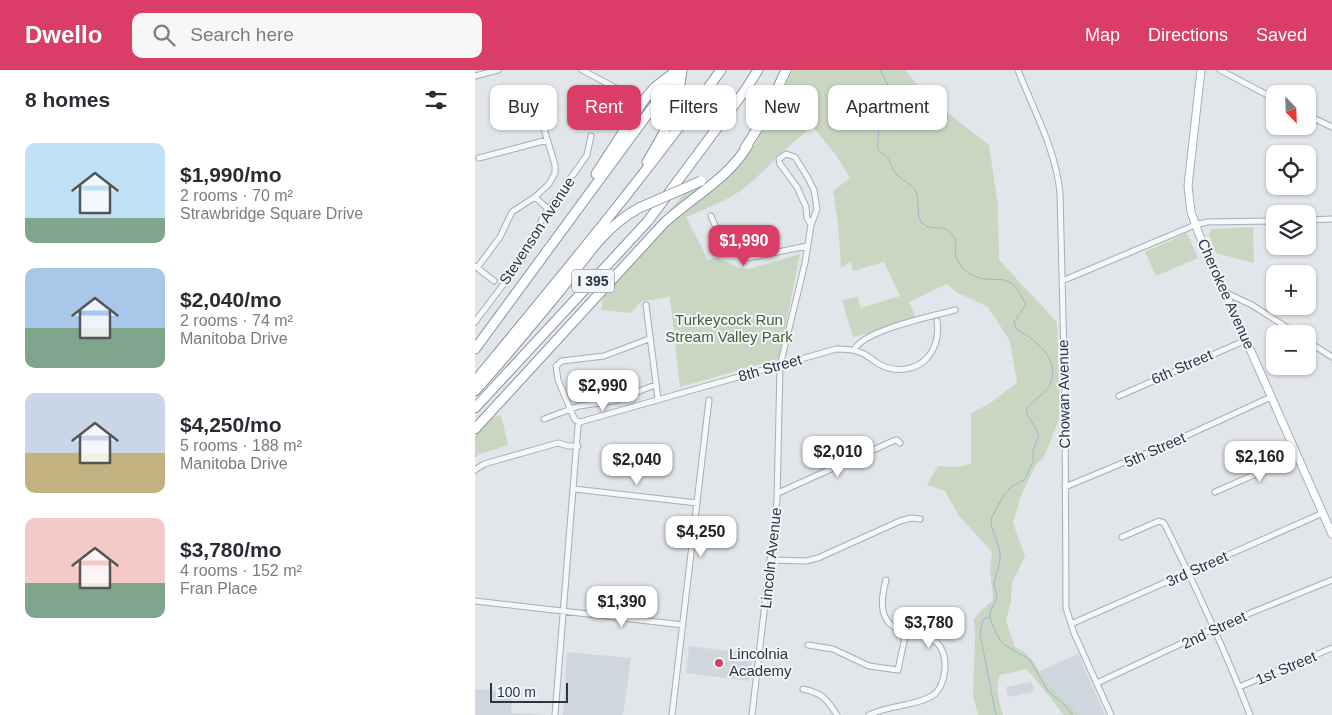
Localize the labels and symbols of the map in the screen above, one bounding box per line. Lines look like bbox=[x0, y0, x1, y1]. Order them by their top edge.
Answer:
north arrow bbox=[1266, 85, 1316, 135]
street label: Stevenson Avenue bbox=[495, 174, 578, 288]
pin: $1,990 bbox=[703, 224, 785, 267]
street label: Cherokee Avenue bbox=[1194, 236, 1258, 352]
road number: I 395 bbox=[572, 270, 614, 292]
park label: Turkeycock Run Stream Valley Park bbox=[665, 311, 793, 345]
street label: Chowan Avenue bbox=[1054, 339, 1073, 449]
street label: 6th Street bbox=[1149, 345, 1216, 388]
street label: 8th Street bbox=[736, 350, 804, 385]
pin: $2,990 bbox=[562, 370, 644, 412]
street label: 5th Street bbox=[1122, 428, 1189, 471]
pin: $2,010 bbox=[797, 436, 879, 478]
pin: $2,160 bbox=[1219, 440, 1301, 483]
pin: $2,040 bbox=[596, 444, 678, 486]
street label: Lincoln Avenue bbox=[757, 507, 784, 609]
pin: $4,250 bbox=[660, 516, 742, 558]
street label: 3rd Street bbox=[1163, 547, 1231, 590]
pin: $1,390 bbox=[581, 586, 663, 628]
pin: $3,780 bbox=[888, 606, 970, 649]
street label: 2nd Street bbox=[1179, 607, 1249, 652]
place label: Lincolnia Academy bbox=[729, 645, 792, 679]
street label: 1st Street bbox=[1253, 647, 1319, 688]
marker: Lincolnia Academy bbox=[713, 657, 725, 669]
scale bar bbox=[490, 680, 567, 703]

